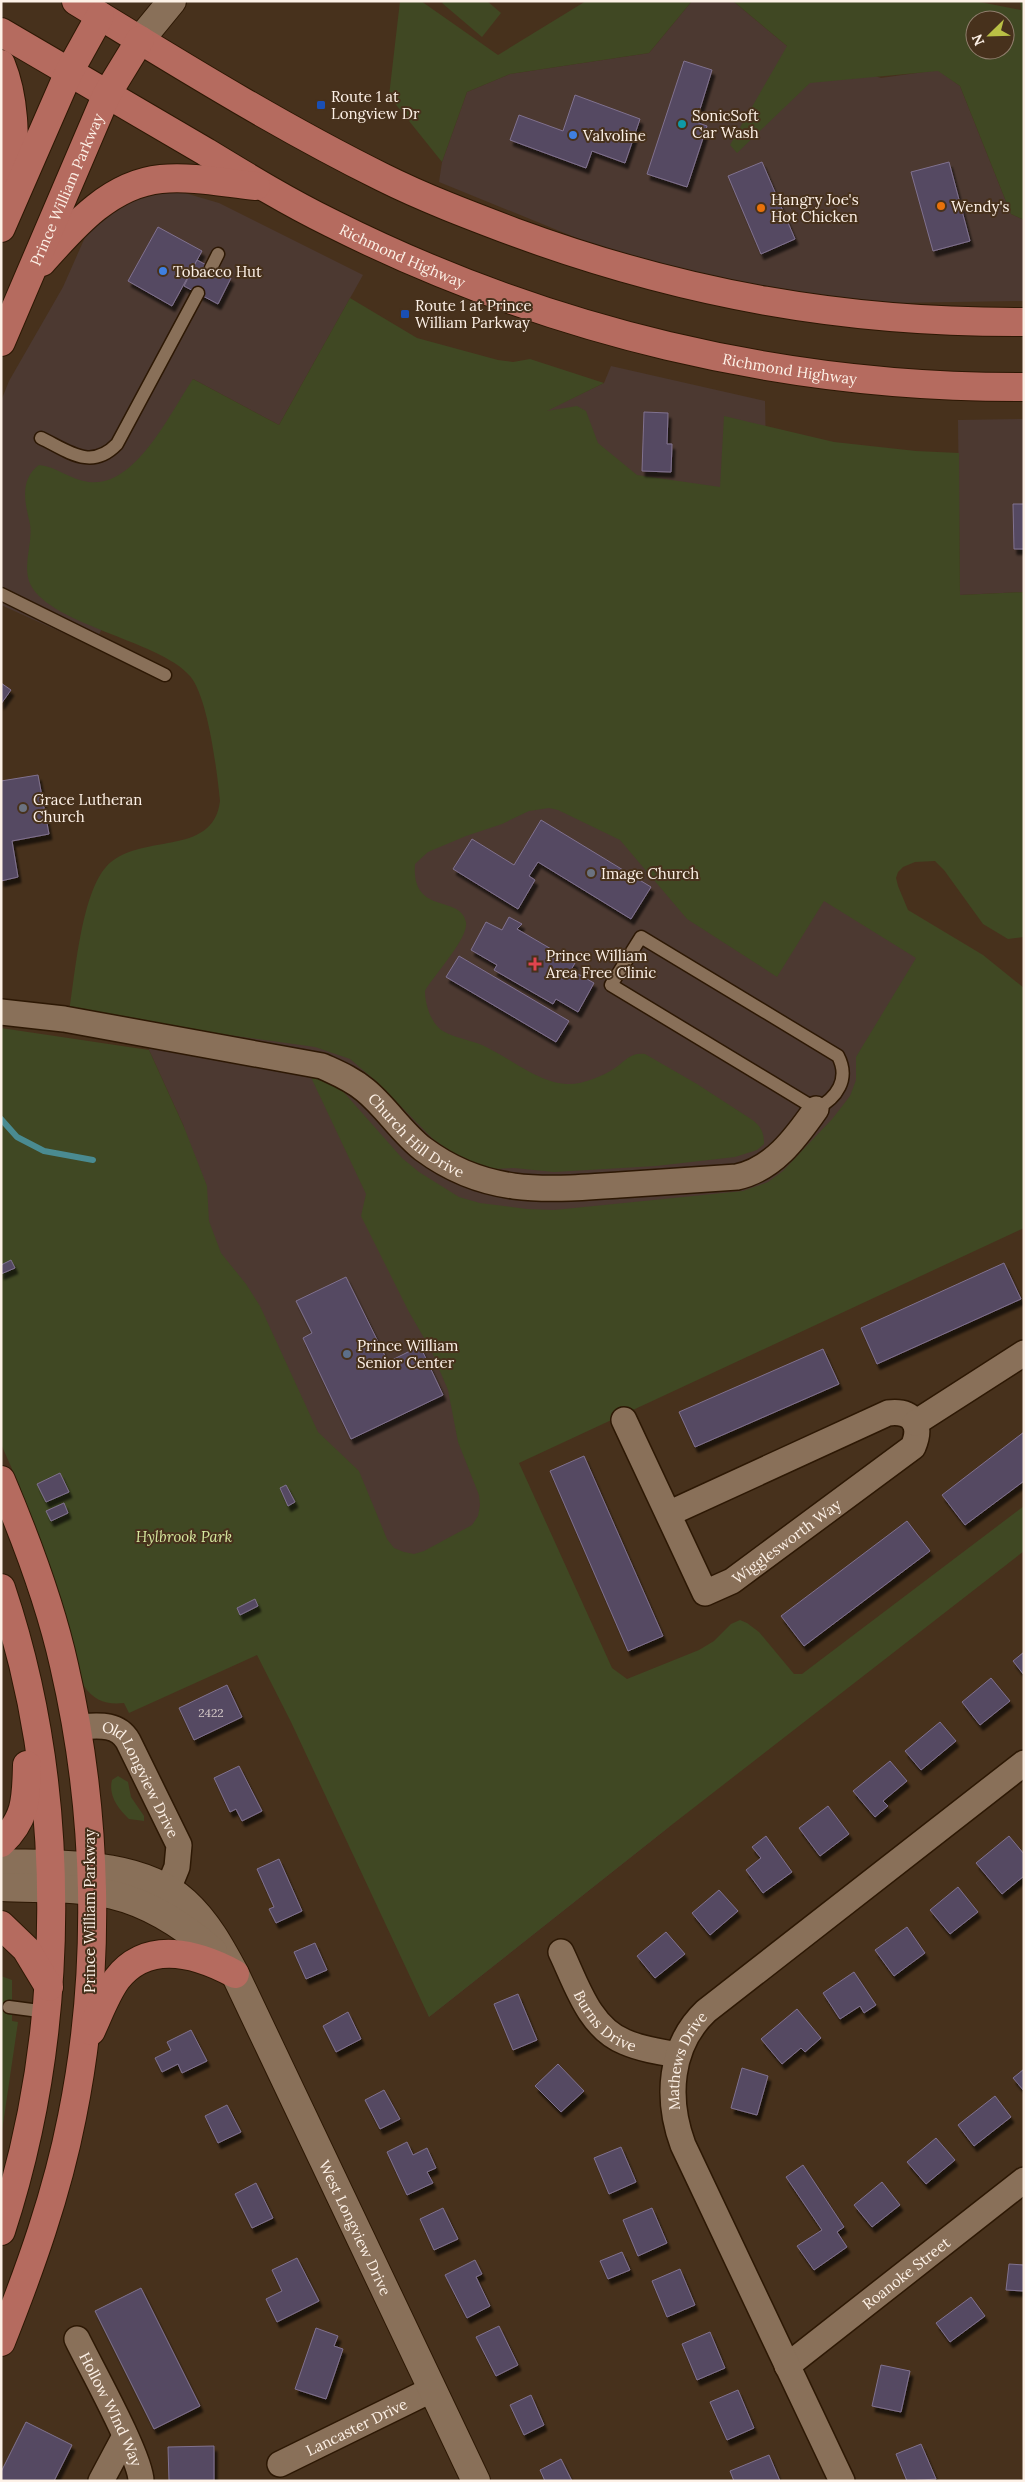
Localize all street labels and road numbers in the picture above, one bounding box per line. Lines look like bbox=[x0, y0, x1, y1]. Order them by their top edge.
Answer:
street label: Prince William Parkway bbox=[25, 110, 107, 268]
street label: Richmond Highway bbox=[337, 219, 468, 291]
street label: Richmond Highway bbox=[721, 349, 858, 388]
street label: Church Hill Drive bbox=[365, 1089, 467, 1181]
street label: Wigglesworth Way bbox=[728, 1494, 845, 1587]
street label: Old Longview Drive bbox=[100, 1716, 183, 1841]
street label: Prince William Parkway bbox=[80, 1829, 99, 1993]
street label: Burns Drive bbox=[570, 1987, 639, 2055]
street label: Mathews Drive bbox=[663, 2007, 710, 2111]
street label: West Longview Drive bbox=[315, 2157, 396, 2298]
street label: Roanoke Street bbox=[858, 2232, 954, 2313]
street label: Hollow WInd Way bbox=[76, 2348, 147, 2469]
street label: Lancaster Drive bbox=[303, 2394, 410, 2459]

